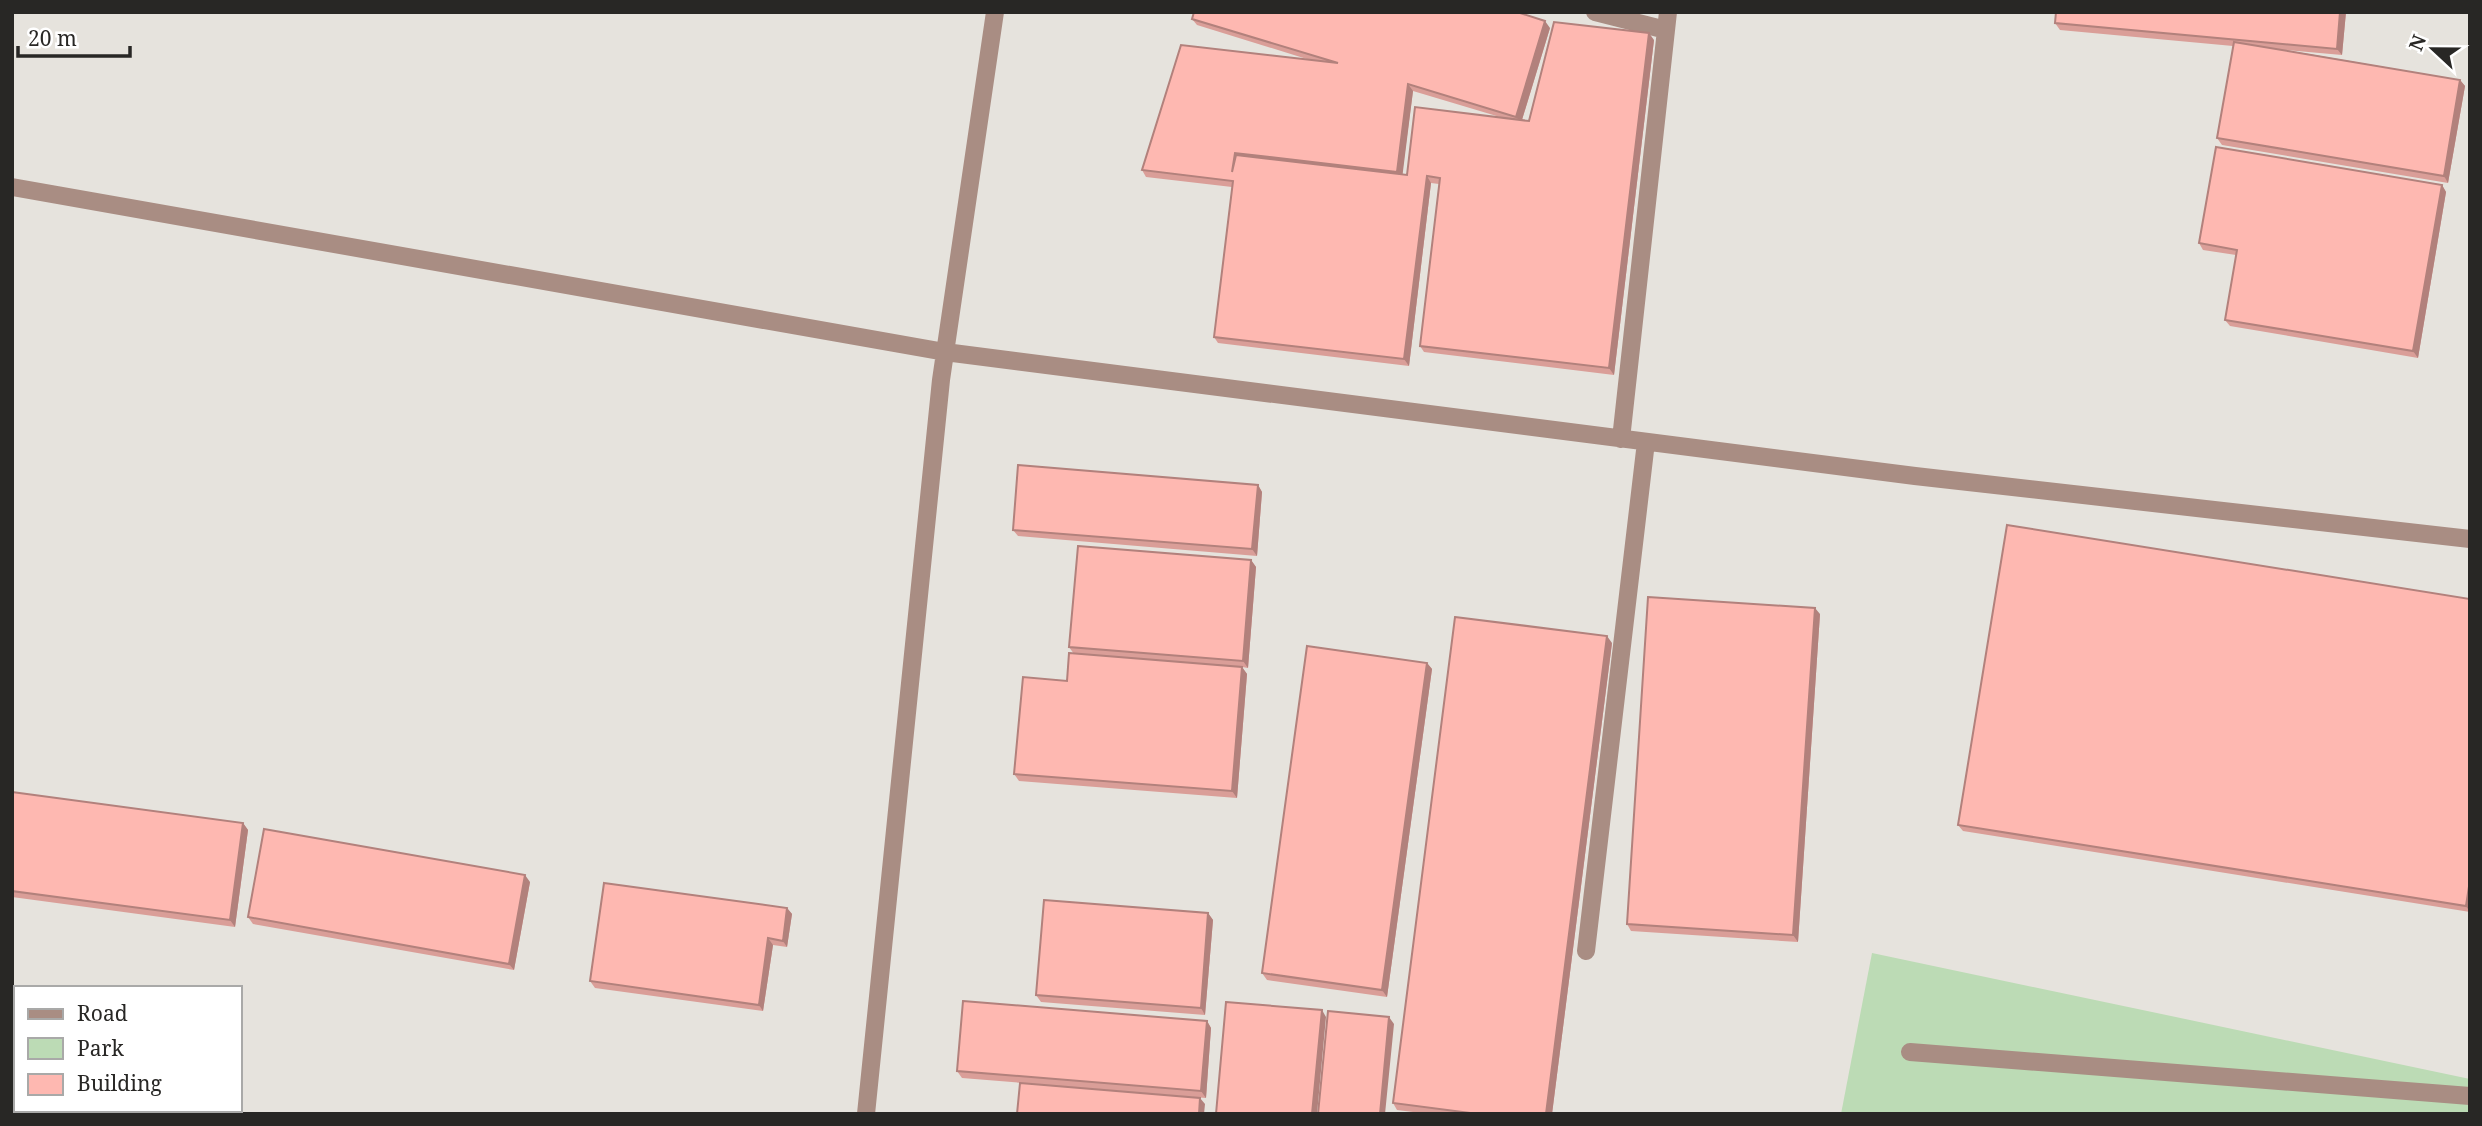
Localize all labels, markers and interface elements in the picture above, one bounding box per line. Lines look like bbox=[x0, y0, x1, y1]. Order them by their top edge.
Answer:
scale bar bbox=[18, 14, 130, 58]
north arrow bbox=[2398, 14, 2468, 84]
text: 20 m bbox=[28, 24, 77, 52]
text: N bbox=[2402, 31, 2432, 54]
legend bbox=[14, 986, 242, 1112]
text: Road bbox=[77, 999, 128, 1027]
text: Park bbox=[77, 1034, 124, 1062]
text: Building bbox=[77, 1069, 162, 1097]

